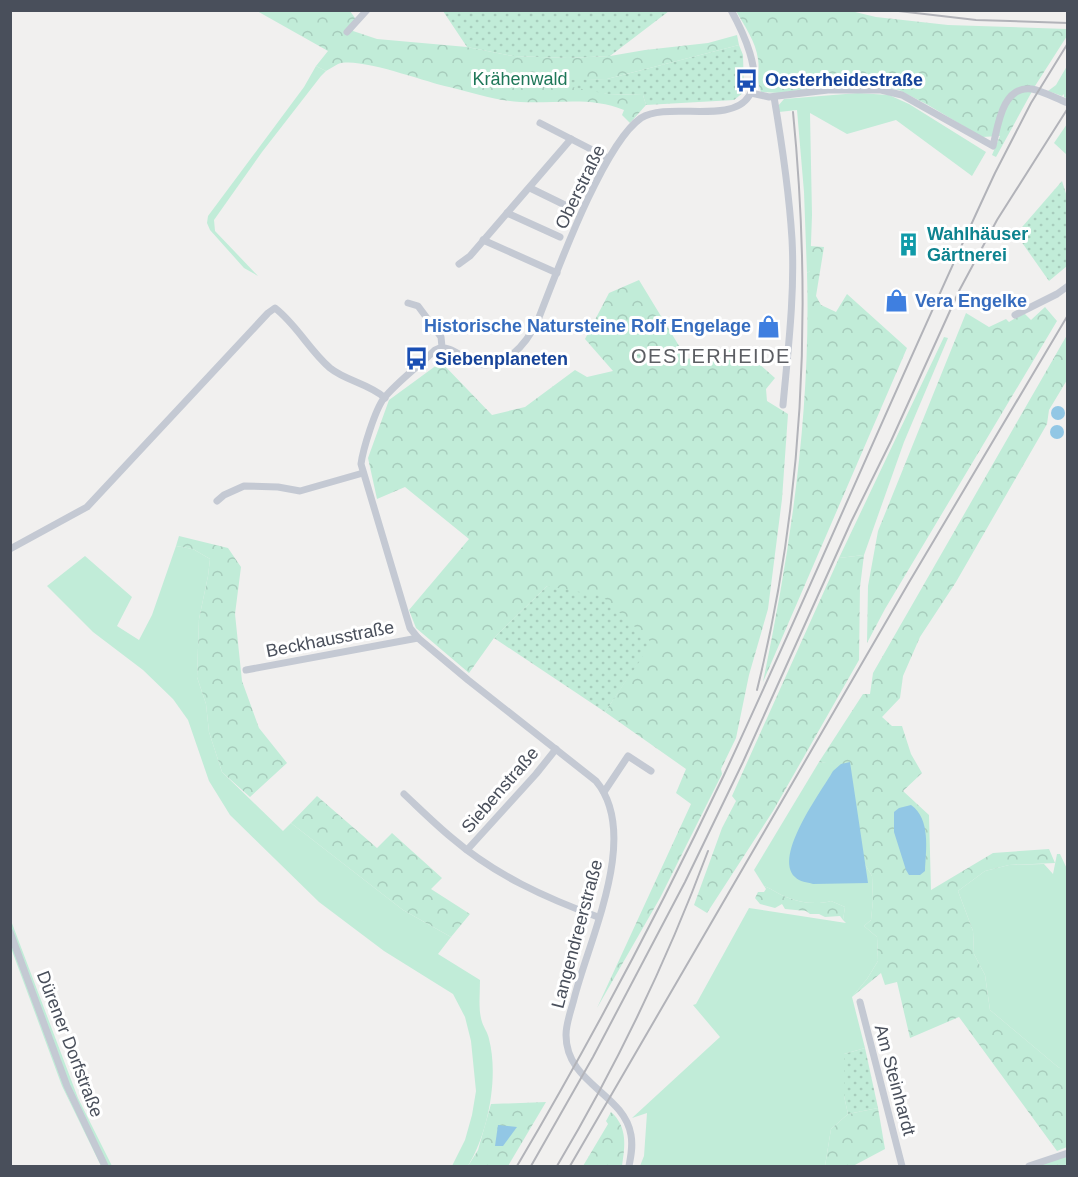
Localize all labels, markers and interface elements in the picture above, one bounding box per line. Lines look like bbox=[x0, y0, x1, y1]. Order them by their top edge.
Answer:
bus stop icon: Oesterheidestraße bbox=[734, 67, 760, 93]
park label: Krähenwald bbox=[472, 69, 568, 89]
place label: Oesterheidestraße bbox=[765, 70, 923, 90]
street label: Oberstraße bbox=[551, 142, 609, 232]
place label: Wahlhäuser Gärtnerei bbox=[927, 224, 1028, 265]
building icon: Wahlhäuser Gärtnerei bbox=[896, 231, 922, 257]
shop icon: Vera Engelke bbox=[884, 288, 910, 314]
place label: Vera Engelke bbox=[915, 291, 1027, 311]
shop icon: Historische Natursteine Rolf Engelage bbox=[756, 313, 782, 339]
place label: Historische Natursteine Rolf Engelage bbox=[424, 316, 751, 336]
district label: OESTERHEIDE bbox=[631, 345, 791, 367]
bus stop icon: Siebenplaneten bbox=[404, 346, 430, 372]
place label: Siebenplaneten bbox=[435, 349, 568, 369]
street label: Beckhausstraße bbox=[264, 617, 396, 661]
street label: Siebenstraße bbox=[457, 743, 543, 837]
street label: Langendreerstraße bbox=[548, 857, 606, 1011]
street label: Dürener Dorfstraße bbox=[33, 968, 107, 1120]
street label: Am Steinhardt bbox=[871, 1022, 919, 1138]

